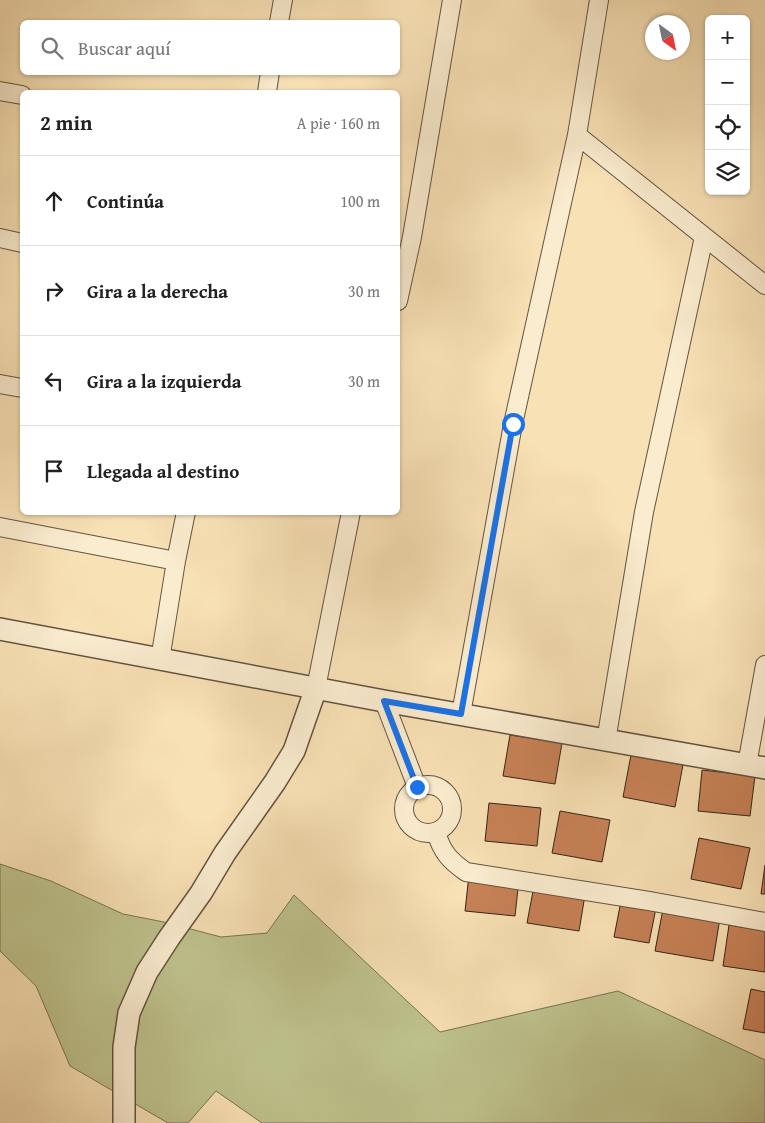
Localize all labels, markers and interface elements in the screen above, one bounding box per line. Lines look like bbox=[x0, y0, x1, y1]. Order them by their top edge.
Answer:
north arrow bbox=[645, 15, 690, 60]
map controls bbox=[705, 15, 750, 195]
button: + bbox=[705, 15, 750, 60]
search box bbox=[20, 20, 400, 75]
icon: search bbox=[38, 34, 66, 62]
text: Buscar aquí bbox=[78, 34, 171, 62]
button: − bbox=[705, 60, 750, 105]
button: locate bbox=[705, 105, 750, 150]
text: 2 min bbox=[40, 107, 92, 138]
text: A pie · 160 m bbox=[297, 111, 380, 135]
button: layers bbox=[705, 150, 750, 195]
icon: ahead bbox=[40, 187, 68, 215]
text: Continúa bbox=[87, 187, 164, 215]
text: 100 m bbox=[340, 189, 380, 213]
icon: right bbox=[40, 277, 68, 305]
text: Gira a la derecha bbox=[87, 277, 228, 305]
text: 30 m bbox=[348, 279, 380, 303]
icon: left bbox=[40, 367, 68, 395]
text: Gira a la izquierda bbox=[87, 367, 242, 395]
text: 30 m bbox=[348, 369, 380, 393]
route start bbox=[502, 413, 525, 436]
icon: arrive bbox=[40, 457, 68, 485]
text: Llegada al destino bbox=[87, 457, 239, 485]
route end bbox=[406, 776, 429, 799]

